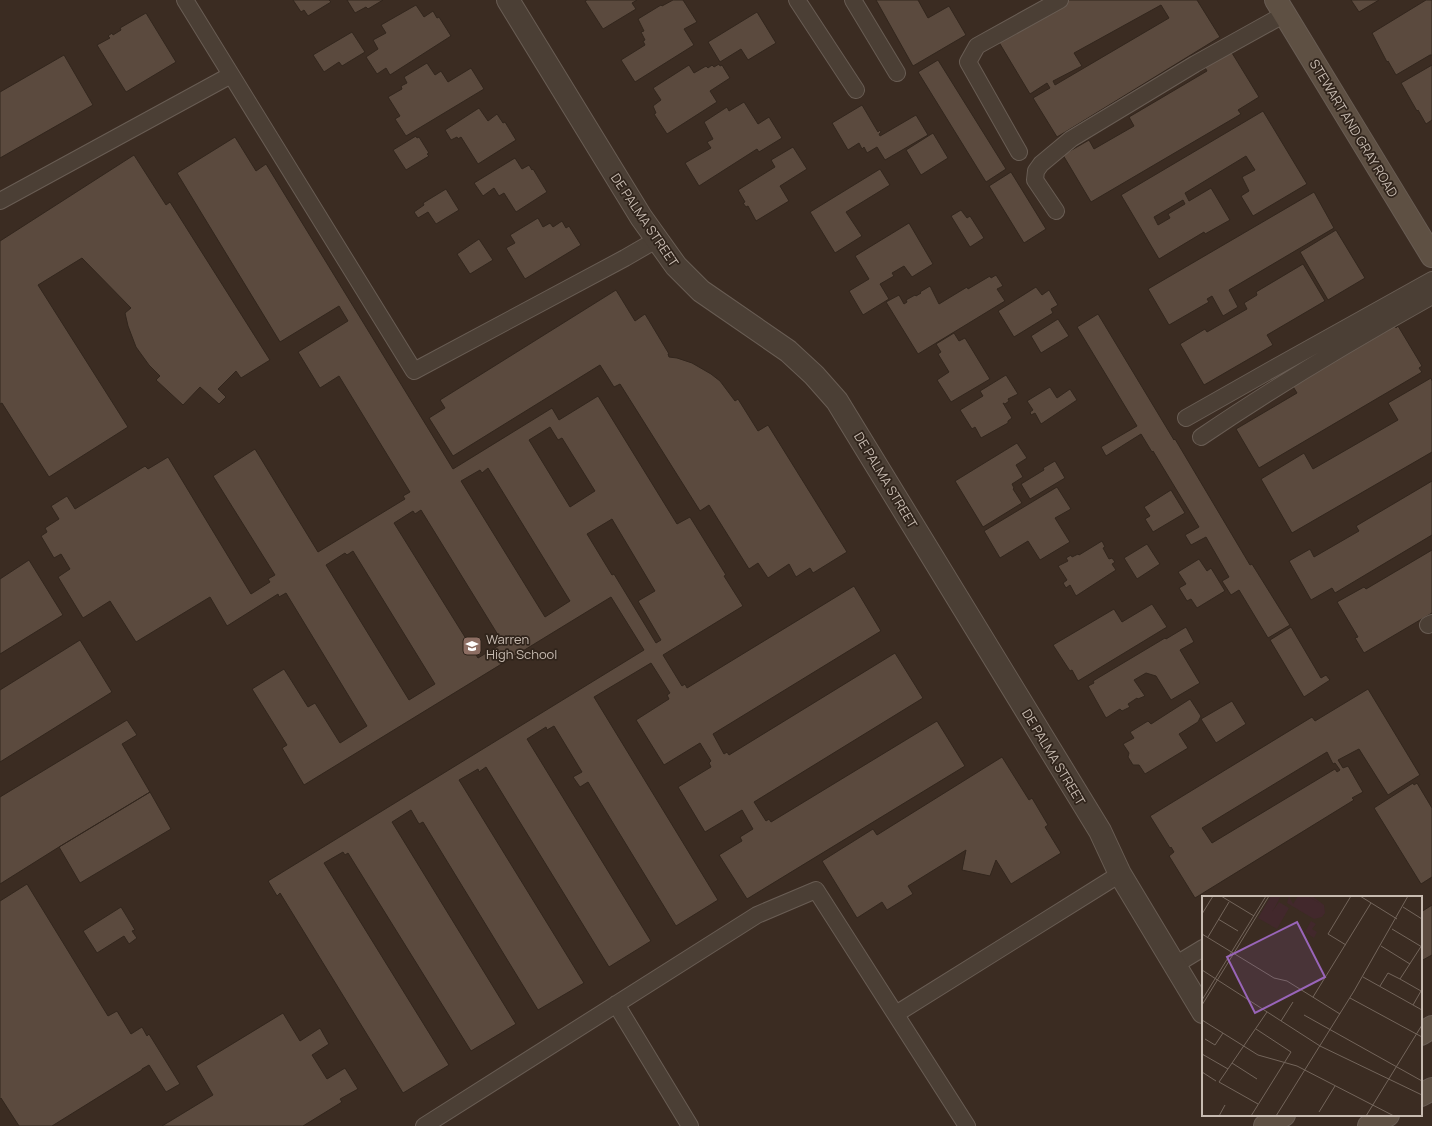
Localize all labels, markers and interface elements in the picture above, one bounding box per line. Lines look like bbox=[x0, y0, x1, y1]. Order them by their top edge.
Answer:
street label: STEWART AND GRAY ROAD bbox=[1306, 56, 1402, 200]
street label: DE PALMA STREET bbox=[607, 170, 683, 270]
street label: DE PALMA STREET bbox=[850, 429, 922, 532]
place label: Warren High School bbox=[486, 630, 557, 663]
school or university icon: Warren High School bbox=[461, 635, 483, 657]
street label: DE PALMA STREET bbox=[1018, 706, 1090, 809]
inset map bbox=[1202, 896, 1422, 1116]

